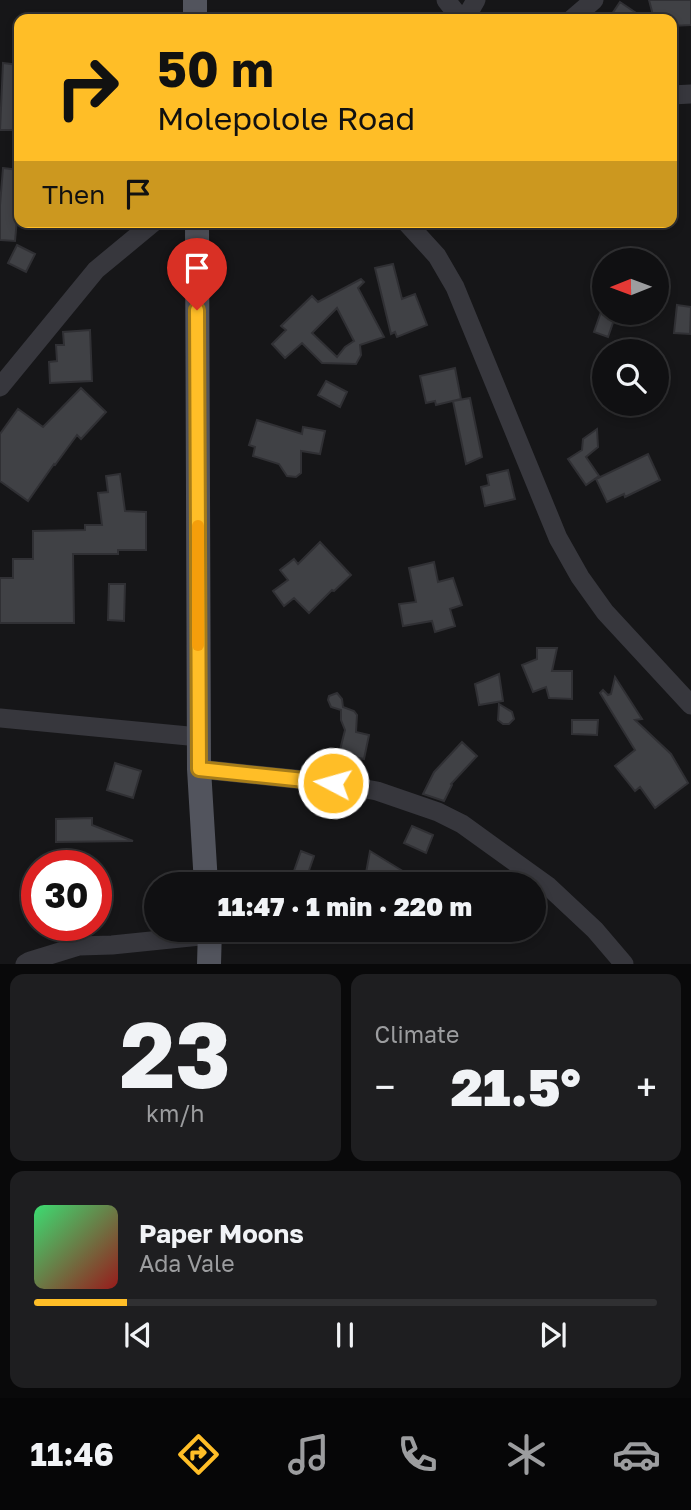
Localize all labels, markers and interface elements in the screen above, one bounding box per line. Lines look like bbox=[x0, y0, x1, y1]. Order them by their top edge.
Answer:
text: 50 m bbox=[157, 39, 274, 98]
icon: right bbox=[42, 42, 133, 133]
text: Molepolole Road bbox=[157, 99, 415, 137]
icon: arrive bbox=[119, 175, 157, 213]
text: Then bbox=[42, 179, 105, 210]
pin bbox=[167, 238, 227, 310]
north arrow bbox=[592, 248, 668, 326]
map controls bbox=[592, 248, 669, 416]
icon: arrive bbox=[178, 249, 216, 287]
button: search bbox=[592, 339, 669, 416]
position arrow bbox=[296, 746, 370, 820]
speed limit sign: 30 bbox=[21, 850, 112, 941]
text: 11:47 · 1 min · 220 m bbox=[218, 891, 472, 922]
text: 23 bbox=[120, 999, 231, 1108]
text: Climate bbox=[375, 1020, 459, 1048]
text: 21.5° bbox=[451, 1055, 581, 1117]
text: − bbox=[375, 1064, 395, 1109]
text: + bbox=[636, 1064, 657, 1109]
text: km/h bbox=[146, 1099, 205, 1127]
text: Paper Moons bbox=[139, 1218, 304, 1249]
text: Ada Vale bbox=[139, 1249, 235, 1277]
icon: previous bbox=[119, 1316, 157, 1354]
icon: pause bbox=[326, 1316, 364, 1354]
icon: next bbox=[534, 1316, 572, 1354]
icon: directions bbox=[174, 1430, 223, 1479]
icon: music bbox=[284, 1430, 333, 1479]
icon: phone bbox=[393, 1430, 442, 1479]
icon: climate bbox=[502, 1430, 551, 1479]
icon: car bbox=[612, 1430, 661, 1479]
text: 11:46 bbox=[30, 1435, 114, 1473]

